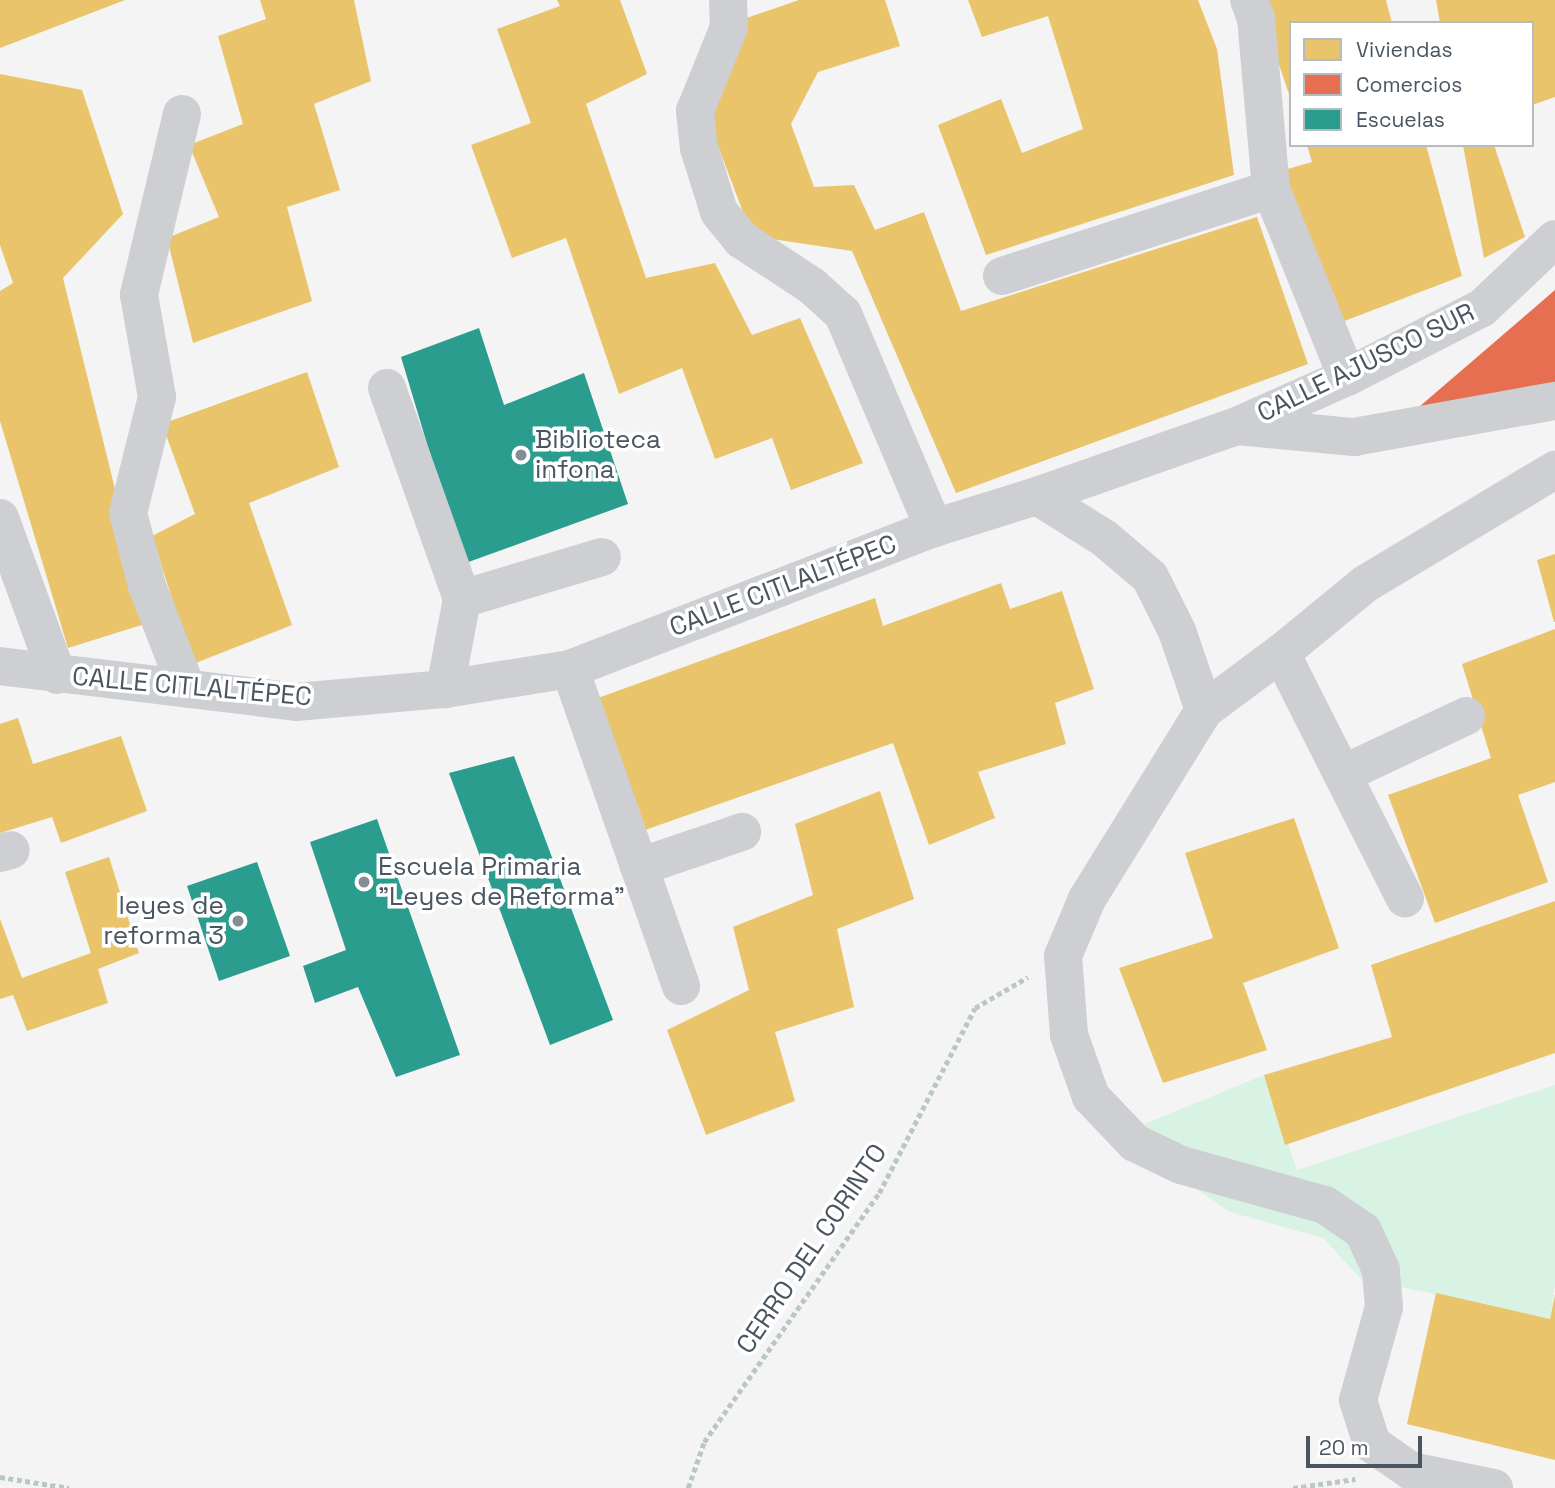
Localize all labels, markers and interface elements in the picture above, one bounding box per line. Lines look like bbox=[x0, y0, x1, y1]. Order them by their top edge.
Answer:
legend bbox=[1289, 21, 1534, 147]
text: Viviendas bbox=[1356, 36, 1453, 63]
text: Comercios bbox=[1356, 71, 1462, 98]
text: Escuelas bbox=[1356, 106, 1445, 133]
street label: CALLE AJUSCO SUR bbox=[1252, 297, 1480, 429]
place label: Biblioteca infona bbox=[535, 424, 661, 486]
marker: Biblioteca infona bbox=[513, 447, 529, 463]
street label: CALLE CITLALTÉPEC bbox=[665, 528, 901, 644]
street label: CALLE CITLALTÉPEC bbox=[71, 661, 313, 713]
place label: Escuela Primaria "Leyes de Reforma" bbox=[378, 851, 625, 912]
marker: Escuela Primaria "Leyes de Reforma" bbox=[356, 874, 372, 890]
place label: leyes de reforma 3 bbox=[103, 890, 224, 951]
marker: leyes de reforma 3 bbox=[230, 913, 246, 929]
street label: CERRO DEL CORINTO bbox=[730, 1138, 894, 1360]
scale bar bbox=[1310, 1422, 1426, 1466]
text: 20 m bbox=[1319, 1434, 1369, 1461]

